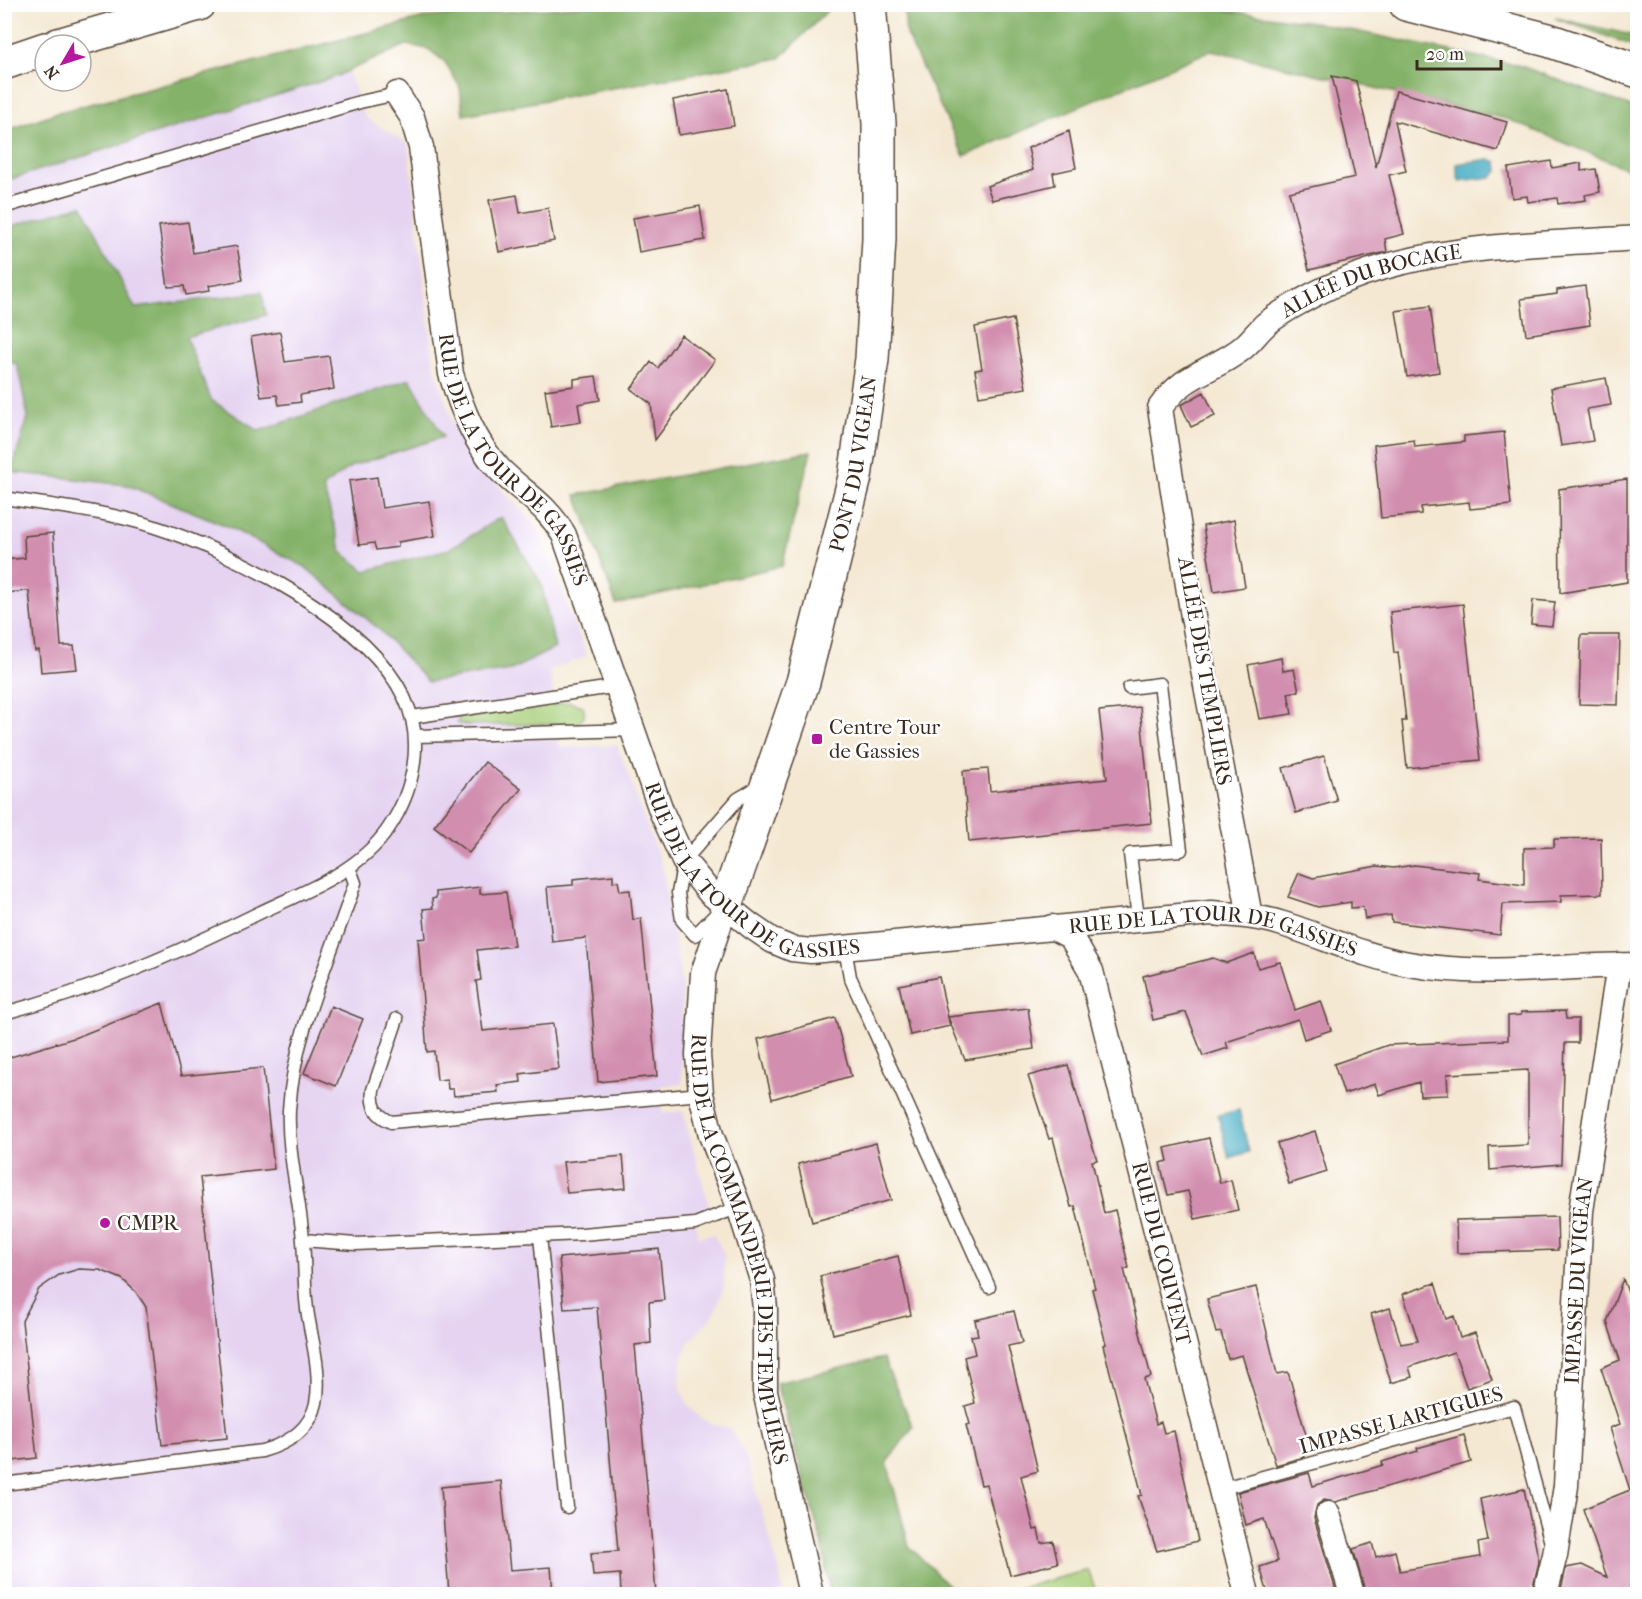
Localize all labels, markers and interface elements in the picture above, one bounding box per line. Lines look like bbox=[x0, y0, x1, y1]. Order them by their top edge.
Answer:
north arrow bbox=[33, 33, 93, 93]
scale bar bbox=[1417, 33, 1501, 71]
text: 20 m bbox=[1426, 44, 1464, 65]
text: N bbox=[40, 61, 63, 83]
street label: ALLÉE DU BOCAGE bbox=[1275, 239, 1463, 323]
street label: RUE DE LA TOUR DE GASSIES bbox=[434, 332, 593, 589]
street label: PONT DU VIGEAN bbox=[824, 374, 881, 555]
street label: ALLÉE DES TEMPLIERS bbox=[1173, 554, 1237, 787]
place label: Centre Tour de Gassies bbox=[829, 715, 940, 763]
marker: Centre Tour de Gassies bbox=[810, 732, 824, 746]
street label: RUE DE LA TOUR DE GASSIES bbox=[640, 779, 861, 963]
street label: RUE DE LA TOUR DE GASSIES bbox=[1068, 901, 1361, 962]
street label: RUE DE LA COMMANDERIE DES TEMPLIERS bbox=[686, 1033, 793, 1467]
street label: RUE DU COUVENT bbox=[1127, 1159, 1196, 1348]
street label: IMPASSE DU VIGEAN bbox=[1560, 1175, 1598, 1385]
place label: CMPR bbox=[117, 1211, 179, 1235]
marker: CMPR bbox=[98, 1216, 112, 1230]
street label: IMPASSE LARTIGUES bbox=[1296, 1381, 1506, 1459]

